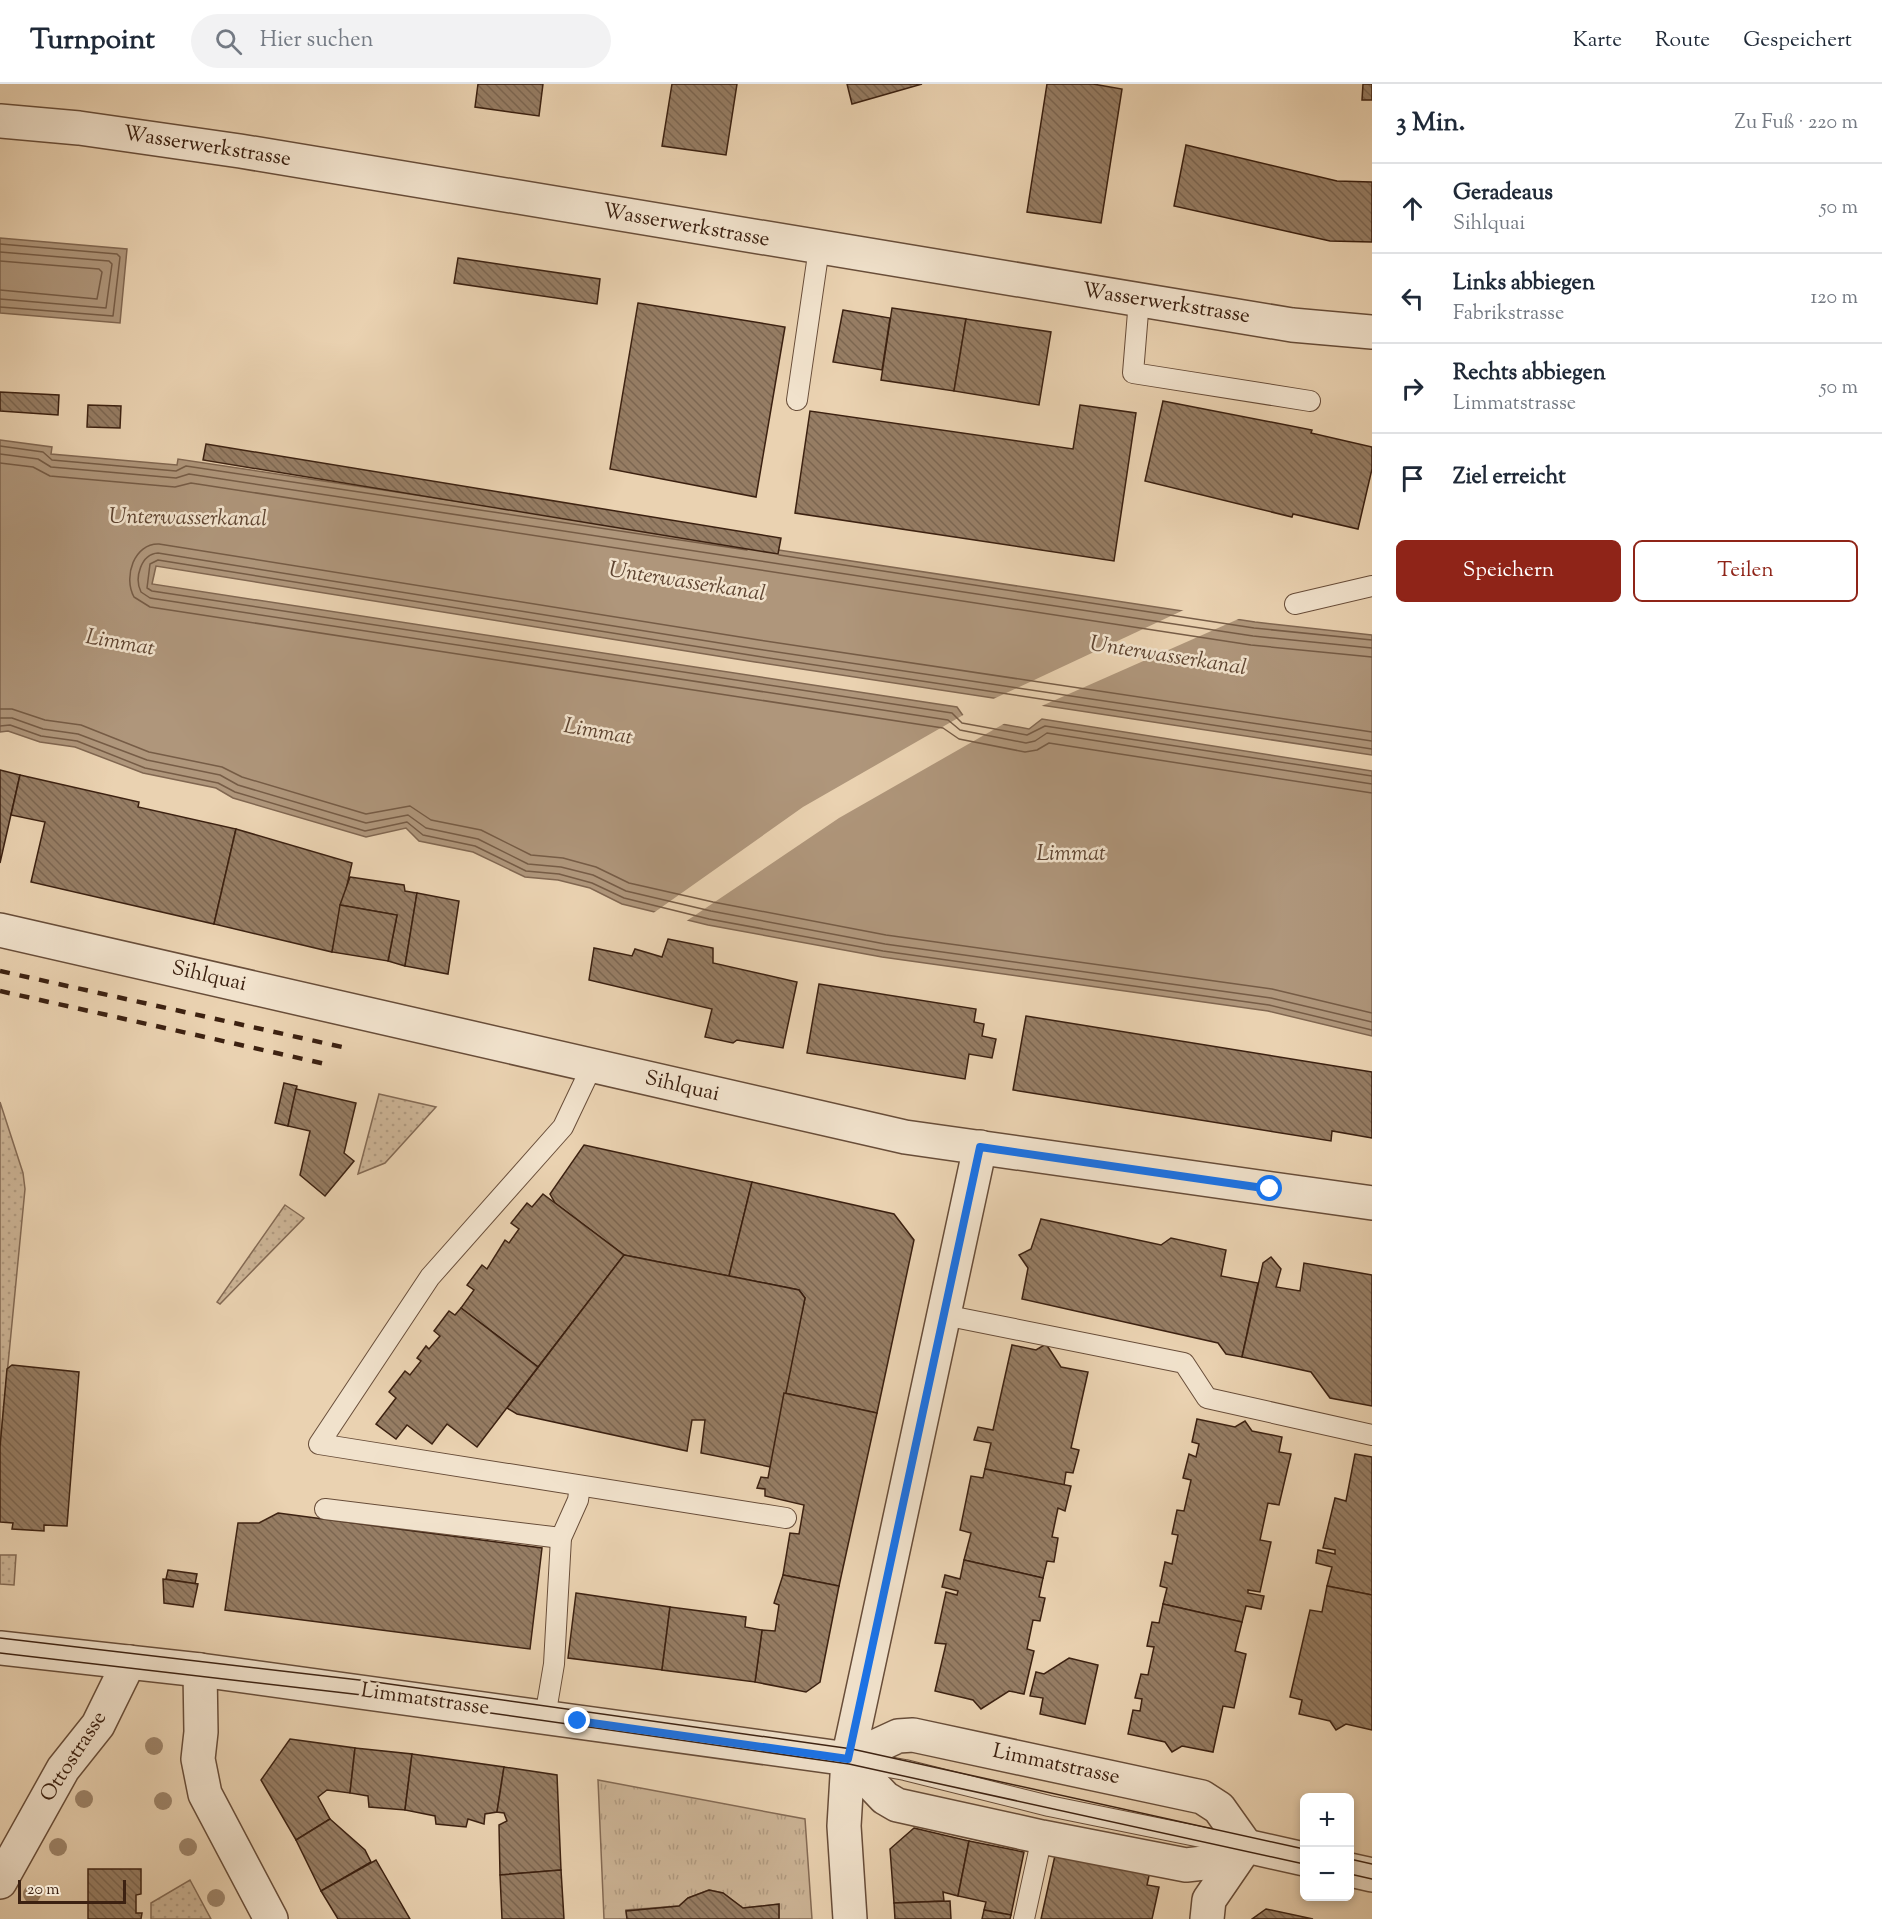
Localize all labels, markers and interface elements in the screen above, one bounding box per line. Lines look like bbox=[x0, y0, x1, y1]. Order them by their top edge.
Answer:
search box bbox=[191, 14, 611, 68]
text: Turnpoint bbox=[30, 21, 155, 61]
icon: search bbox=[212, 25, 245, 58]
text: Hier suchen bbox=[260, 25, 374, 57]
text: Karte bbox=[1573, 26, 1622, 56]
text: Route bbox=[1655, 26, 1710, 56]
text: Gespeichert bbox=[1743, 26, 1852, 56]
text: 3 Min. bbox=[1396, 105, 1465, 142]
text: Zu Fuß · 220 m bbox=[1734, 109, 1858, 138]
street label: Wasserwerkstrasse bbox=[121, 119, 293, 175]
text: Geradeaus bbox=[1453, 178, 1553, 210]
icon: ahead bbox=[1396, 192, 1429, 225]
text: 50 m bbox=[1820, 194, 1858, 223]
street label: Wasserwerkstrasse bbox=[600, 197, 772, 255]
text: Sihlquai bbox=[1453, 210, 1525, 239]
text: Links abbiegen bbox=[1453, 268, 1595, 300]
street label: Wasserwerkstrasse bbox=[1080, 276, 1252, 332]
icon: left bbox=[1396, 282, 1429, 315]
text: 120 m bbox=[1810, 284, 1858, 313]
text: Fabrikstrasse bbox=[1453, 300, 1564, 329]
text: Rechts abbiegen bbox=[1453, 358, 1606, 390]
icon: right bbox=[1396, 372, 1429, 405]
text: 50 m bbox=[1820, 374, 1858, 403]
text: Limmatstrasse bbox=[1453, 390, 1576, 419]
icon: arrive bbox=[1396, 462, 1429, 495]
text: Ziel erreicht bbox=[1453, 462, 1566, 494]
water label: Unterwasserkanal bbox=[109, 502, 268, 536]
button: Speichern bbox=[1396, 540, 1621, 602]
button: Teilen bbox=[1633, 540, 1858, 602]
water label: Unterwasserkanal bbox=[606, 555, 768, 611]
water label: Limmat bbox=[83, 622, 158, 666]
water label: Unterwasserkanal bbox=[1087, 629, 1249, 685]
water label: Limmat bbox=[561, 711, 636, 755]
water label: Limmat bbox=[1036, 839, 1106, 871]
street label: Sihlquai bbox=[169, 954, 249, 1000]
street label: Sihlquai bbox=[642, 1064, 722, 1110]
route start bbox=[1256, 1175, 1282, 1201]
street label: Limmatstrasse bbox=[359, 1676, 491, 1724]
street label: Ottostrasse bbox=[33, 1706, 115, 1808]
route end bbox=[564, 1707, 590, 1733]
street label: Limmatstrasse bbox=[990, 1737, 1122, 1793]
map controls bbox=[1300, 1793, 1354, 1901]
button: + bbox=[1300, 1793, 1354, 1847]
button: − bbox=[1300, 1847, 1354, 1901]
scale bar bbox=[18, 1877, 126, 1904]
text: 20 m bbox=[27, 1879, 60, 1902]

